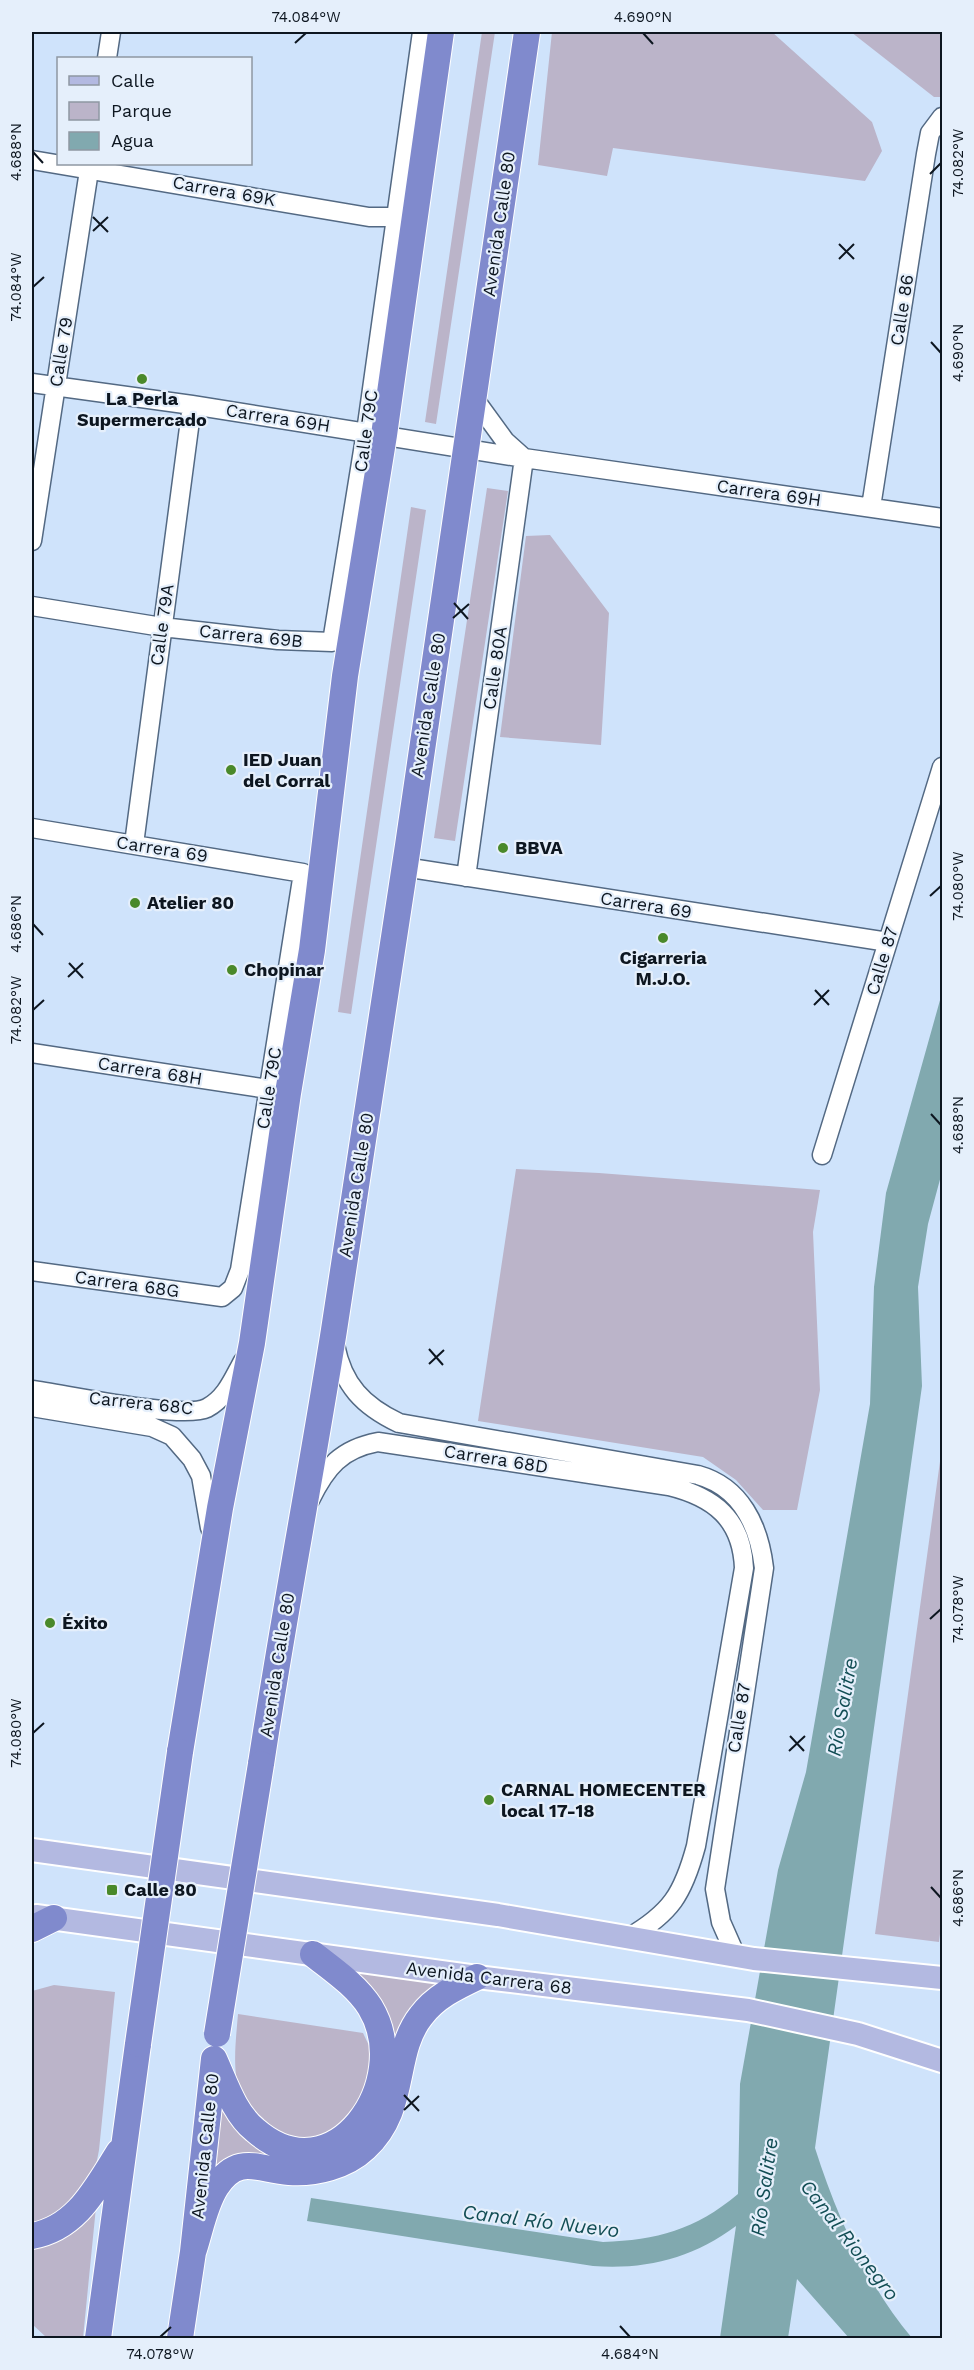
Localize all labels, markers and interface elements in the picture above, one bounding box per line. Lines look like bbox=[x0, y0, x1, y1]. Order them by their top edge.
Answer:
text: 74.084°W bbox=[271, 8, 341, 26]
text: 4.690°N bbox=[614, 8, 672, 26]
legend bbox=[57, 57, 252, 165]
text: Calle bbox=[111, 70, 155, 91]
text: Parque bbox=[111, 100, 172, 121]
text: 4.688°N bbox=[7, 123, 25, 181]
text: 74.082°W bbox=[949, 129, 967, 197]
text: Agua bbox=[111, 130, 154, 151]
street label: Avenida Calle 80 bbox=[478, 150, 519, 298]
street label: Carrera 69K bbox=[171, 171, 277, 210]
text: 74.084°W bbox=[7, 252, 25, 322]
street label: Calle 86 bbox=[885, 273, 918, 347]
street label: Calle 79 bbox=[45, 315, 76, 388]
text: 4.690°N bbox=[949, 324, 967, 382]
marker: La Perla Supermercado bbox=[135, 372, 149, 386]
place label: La Perla Supermercado bbox=[77, 388, 207, 430]
street label: Calle 79C bbox=[349, 388, 382, 473]
street label: Carrera 69H bbox=[224, 399, 332, 436]
street label: Carrera 69H bbox=[715, 475, 823, 510]
street label: Calle 79A bbox=[145, 583, 178, 667]
street label: Carrera 69B bbox=[198, 620, 304, 651]
street label: Calle 80A bbox=[478, 625, 511, 711]
street label: Avenida Calle 80 bbox=[406, 631, 449, 779]
place label: IED Juan del Corral bbox=[243, 749, 330, 791]
marker: IED Juan del Corral bbox=[224, 763, 238, 777]
street label: Carrera 69 bbox=[115, 831, 209, 866]
place label: BBVA bbox=[515, 837, 564, 858]
marker: BBVA bbox=[496, 841, 510, 855]
text: 74.080°W bbox=[949, 851, 967, 921]
street label: Carrera 69 bbox=[599, 887, 693, 922]
place label: Atelier 80 bbox=[147, 892, 234, 913]
text: 4.686°N bbox=[7, 895, 25, 953]
marker: Atelier 80 bbox=[128, 896, 142, 910]
street label: Calle 87 bbox=[861, 924, 902, 998]
marker: Cigarreria M.J.O. bbox=[656, 931, 670, 945]
place label: Cigarreria M.J.O. bbox=[619, 947, 707, 989]
place label: Chopinar bbox=[244, 959, 324, 980]
marker: Chopinar bbox=[225, 963, 239, 977]
text: 74.082°W bbox=[7, 976, 25, 1044]
street label: Calle 79C bbox=[252, 1045, 285, 1131]
street label: Carrera 68H bbox=[96, 1052, 204, 1089]
text: 4.688°N bbox=[949, 1096, 967, 1154]
street label: Avenida Calle 80 bbox=[334, 1111, 377, 1259]
street label: Carrera 68G bbox=[73, 1266, 181, 1301]
street label: Carrera 68C bbox=[88, 1387, 194, 1418]
street label: Carrera 68D bbox=[442, 1440, 550, 1477]
text: 74.078°W bbox=[949, 1575, 967, 1643]
street label: Avenida Calle 80 bbox=[255, 1591, 298, 1739]
place label: Éxito bbox=[62, 1612, 108, 1633]
marker: Éxito bbox=[43, 1616, 57, 1630]
water label: Río Salitre bbox=[822, 1656, 862, 1758]
street label: Calle 87 bbox=[723, 1681, 754, 1754]
text: 74.080°W bbox=[7, 1698, 25, 1768]
place label: CARNAL HOMECENTER local 17-18 bbox=[501, 1779, 706, 1821]
marker: CARNAL HOMECENTER local 17-18 bbox=[482, 1793, 496, 1807]
text: 4.686°N bbox=[949, 1869, 967, 1927]
place label: Calle 80 bbox=[124, 1879, 197, 1900]
marker: Calle 80 bbox=[105, 1883, 119, 1897]
street label: Avenida Carrera 68 bbox=[405, 1957, 573, 1998]
street label: Avenida Calle 80 bbox=[186, 2072, 223, 2220]
water label: Río Salitre bbox=[745, 2136, 783, 2238]
water label: Canal Rionegro bbox=[795, 2175, 905, 2305]
water label: Canal Río Nuevo bbox=[461, 2199, 621, 2243]
text: 74.078°W bbox=[126, 2345, 194, 2363]
text: 4.684°N bbox=[601, 2345, 659, 2363]

